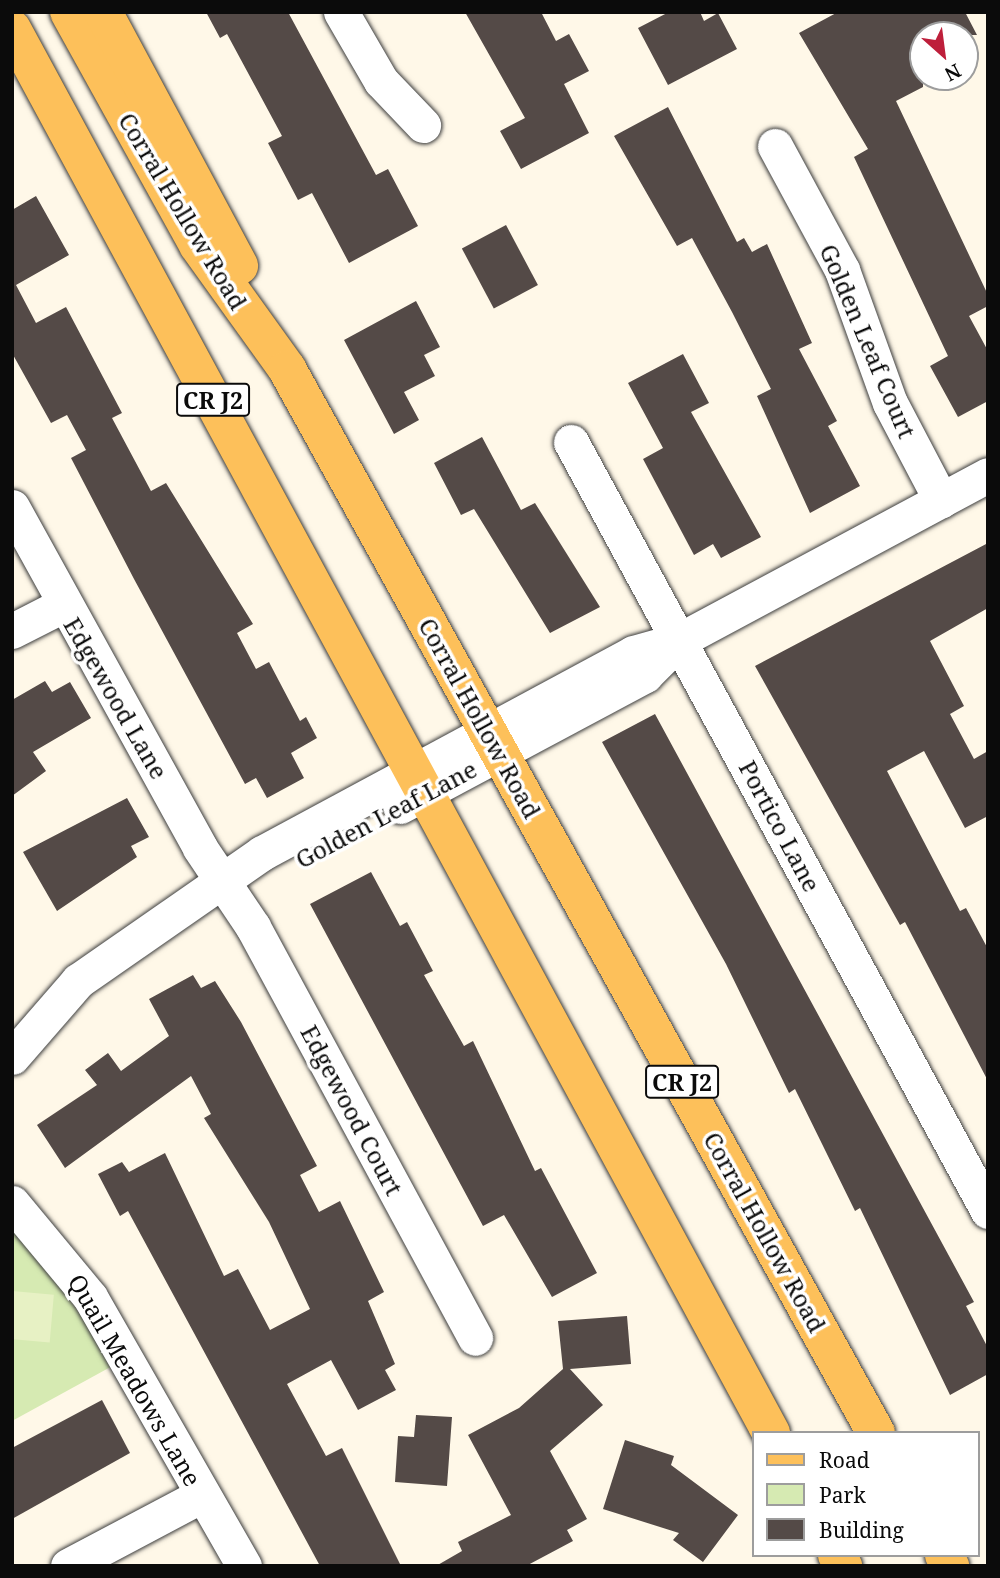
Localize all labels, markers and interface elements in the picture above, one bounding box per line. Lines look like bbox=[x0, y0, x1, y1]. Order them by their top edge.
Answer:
north arrow bbox=[909, 21, 979, 91]
text: N bbox=[940, 58, 966, 88]
street label: Corral Hollow Road bbox=[113, 107, 253, 315]
street label: Golden Leaf Court bbox=[814, 240, 922, 442]
road number: CR J2 bbox=[174, 380, 252, 420]
street label: Edgewood Lane bbox=[58, 612, 174, 784]
street label: Corral Hollow Road bbox=[413, 613, 547, 823]
street label: Golden Leaf Lane bbox=[291, 754, 481, 874]
street label: Portico Lane bbox=[733, 755, 827, 897]
street label: Edgewood Court bbox=[295, 1020, 409, 1200]
road number: CR J2 bbox=[644, 1063, 720, 1102]
street label: Corral Hollow Road bbox=[698, 1127, 832, 1337]
street label: Quail Meadows Lane bbox=[63, 1269, 207, 1491]
legend bbox=[752, 1431, 979, 1557]
text: Road bbox=[819, 1446, 870, 1474]
text: Park bbox=[819, 1481, 866, 1509]
text: Building bbox=[819, 1516, 904, 1544]

